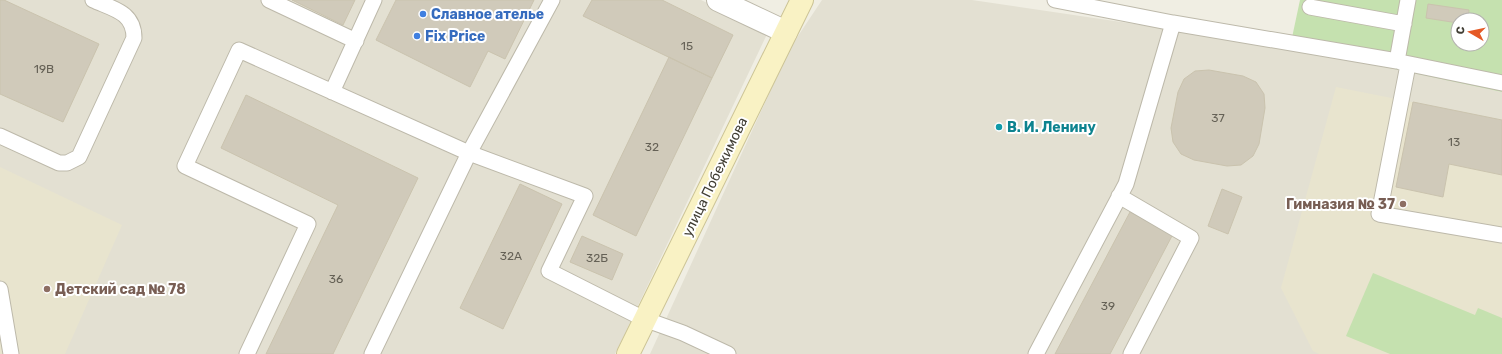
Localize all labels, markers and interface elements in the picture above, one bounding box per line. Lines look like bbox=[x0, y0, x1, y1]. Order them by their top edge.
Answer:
place label: Славное ателье bbox=[431, 6, 544, 23]
marker: Славное ателье bbox=[418, 9, 428, 19]
north arrow bbox=[1450, 12, 1490, 52]
text: С bbox=[1454, 25, 1468, 35]
place label: Fix Price bbox=[425, 28, 485, 45]
marker: Fix Price bbox=[412, 31, 422, 41]
house number: 15 bbox=[681, 39, 693, 53]
house number: 19В bbox=[34, 62, 54, 76]
house number: 37 bbox=[1211, 111, 1225, 125]
street label: улица Побежимова bbox=[679, 115, 751, 239]
place label: В. И. Ленину bbox=[1007, 119, 1096, 136]
marker: В. И. Ленину bbox=[994, 122, 1004, 132]
house number: 13 bbox=[1448, 135, 1460, 149]
house number: 32 bbox=[645, 140, 659, 154]
place label: Гимназия № 37 bbox=[1286, 196, 1395, 213]
marker: Гимназия № 37 bbox=[1398, 199, 1408, 209]
house number: 32А bbox=[500, 249, 522, 263]
house number: 32Б bbox=[586, 251, 608, 265]
house number: 36 bbox=[329, 272, 343, 286]
place label: Детский сад № 78 bbox=[55, 281, 186, 298]
marker: Детский сад № 78 bbox=[42, 284, 52, 294]
house number: 39 bbox=[1101, 299, 1115, 313]

